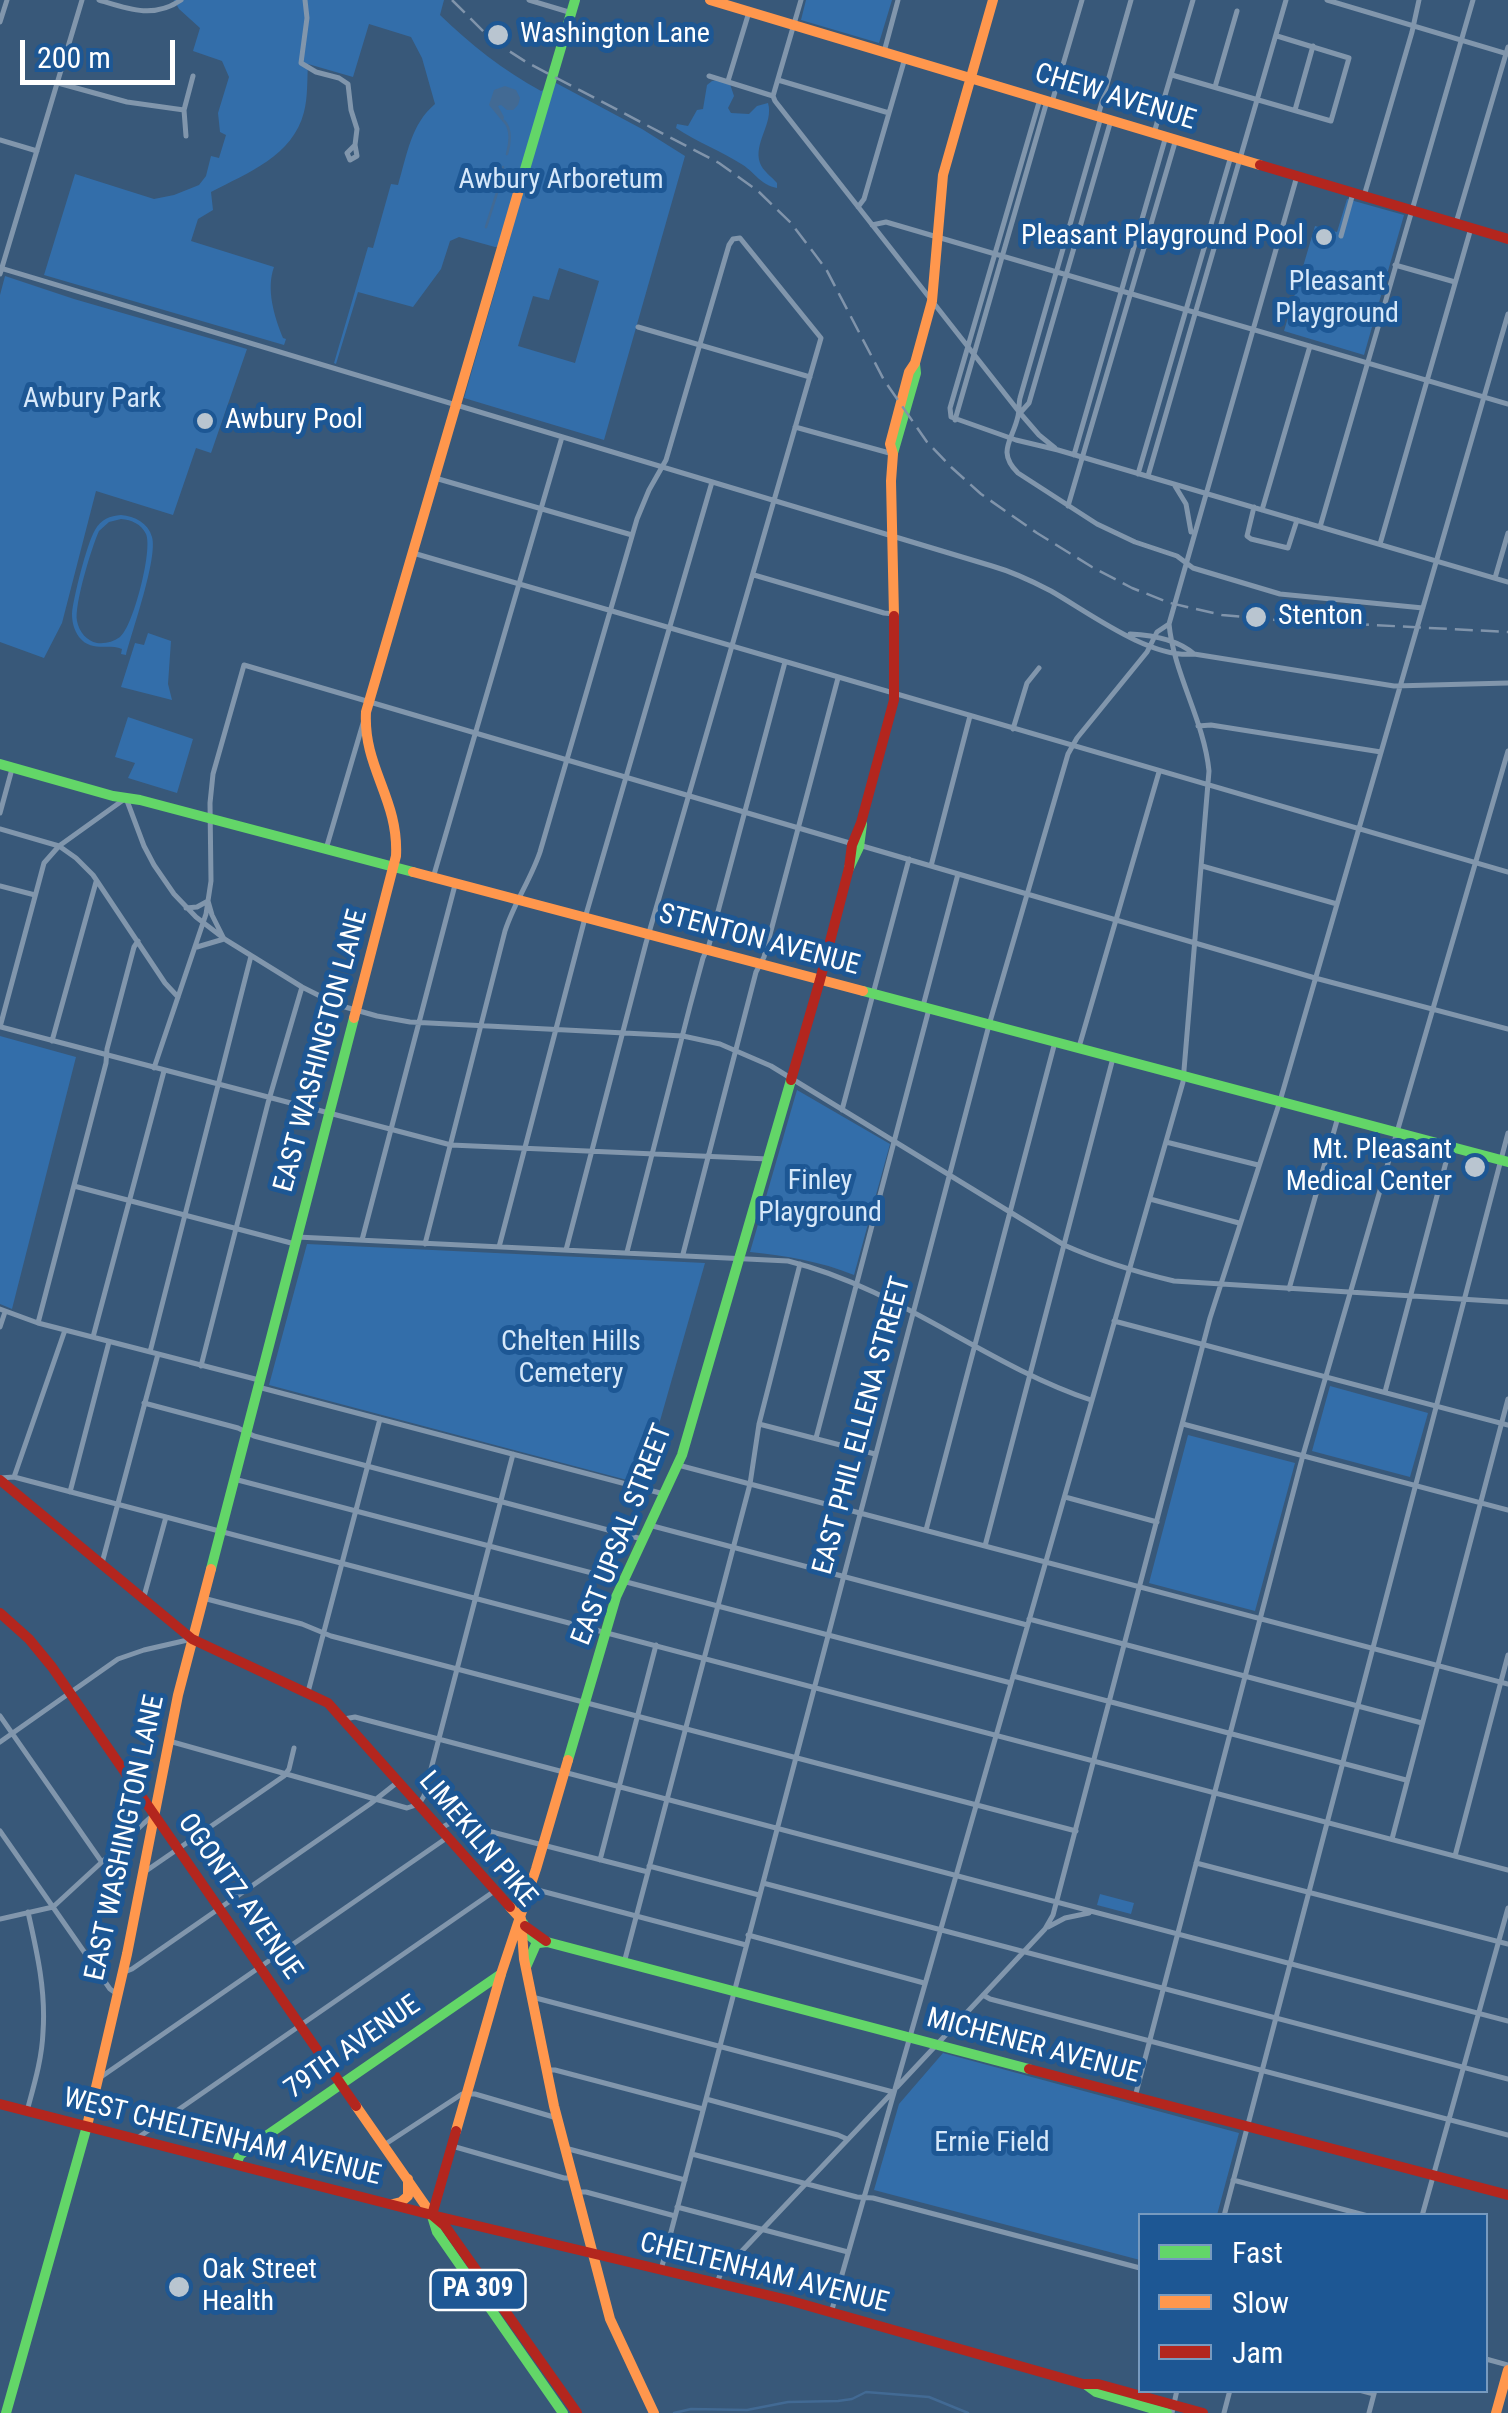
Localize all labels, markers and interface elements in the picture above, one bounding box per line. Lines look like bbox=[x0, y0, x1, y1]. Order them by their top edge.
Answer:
place label: Washington Lane bbox=[520, 18, 710, 52]
scale bar bbox=[25, 20, 180, 82]
marker: Washington Lane bbox=[485, 22, 511, 48]
text: 200 m bbox=[37, 40, 111, 75]
street label: CHEW AVENUE bbox=[1030, 58, 1200, 138]
park label: Awbury Arboretum bbox=[459, 164, 663, 198]
place label: Pleasant Playground Pool bbox=[1021, 220, 1304, 254]
marker: Pleasant Playground Pool bbox=[1313, 226, 1335, 248]
park label: Pleasant Playground bbox=[1275, 266, 1399, 332]
park label: Awbury Park bbox=[23, 383, 161, 417]
place label: Awbury Pool bbox=[225, 404, 363, 438]
marker: Awbury Pool bbox=[194, 410, 216, 432]
place label: Stenton bbox=[1278, 600, 1363, 634]
marker: Stenton bbox=[1243, 604, 1269, 630]
street label: STENTON AVENUE bbox=[655, 898, 863, 984]
street label: EAST WASHINGTON LANE bbox=[268, 906, 376, 1196]
place label: Mt. Pleasant Medical Center bbox=[1286, 1134, 1452, 1200]
marker: Mt. Pleasant Medical Center bbox=[1462, 1154, 1488, 1180]
park label: Finley Playground bbox=[758, 1165, 882, 1231]
street label: EAST PHIL ELLENA STREET bbox=[807, 1274, 919, 1578]
park label: Chelten Hills Cemetery bbox=[501, 1326, 641, 1392]
street label: EAST UPSAL STREET bbox=[565, 1420, 681, 1650]
street label: EAST WASHINGTON LANE bbox=[79, 1692, 173, 1984]
street label: LIMEKILN PIKE bbox=[411, 1765, 543, 1915]
street label: OGONTZ AVENUE bbox=[169, 1808, 309, 1986]
street label: 79TH AVENUE bbox=[279, 1989, 427, 2107]
street label: MICHENER AVENUE bbox=[923, 2002, 1143, 2092]
street label: WEST CHELTENHAM AVENUE bbox=[60, 2082, 384, 2194]
park label: Ernie Field bbox=[934, 2127, 1050, 2161]
legend bbox=[1138, 2213, 1488, 2393]
street label: CHELTENHAM AVENUE bbox=[636, 2227, 892, 2321]
text: Fast bbox=[1232, 2235, 1283, 2270]
place label: Oak Street Health bbox=[202, 2254, 317, 2320]
road number: PA 309 bbox=[430, 2270, 526, 2310]
marker: Oak Street Health bbox=[166, 2274, 192, 2300]
text: Slow bbox=[1232, 2285, 1289, 2320]
text: Jam bbox=[1232, 2335, 1283, 2370]

